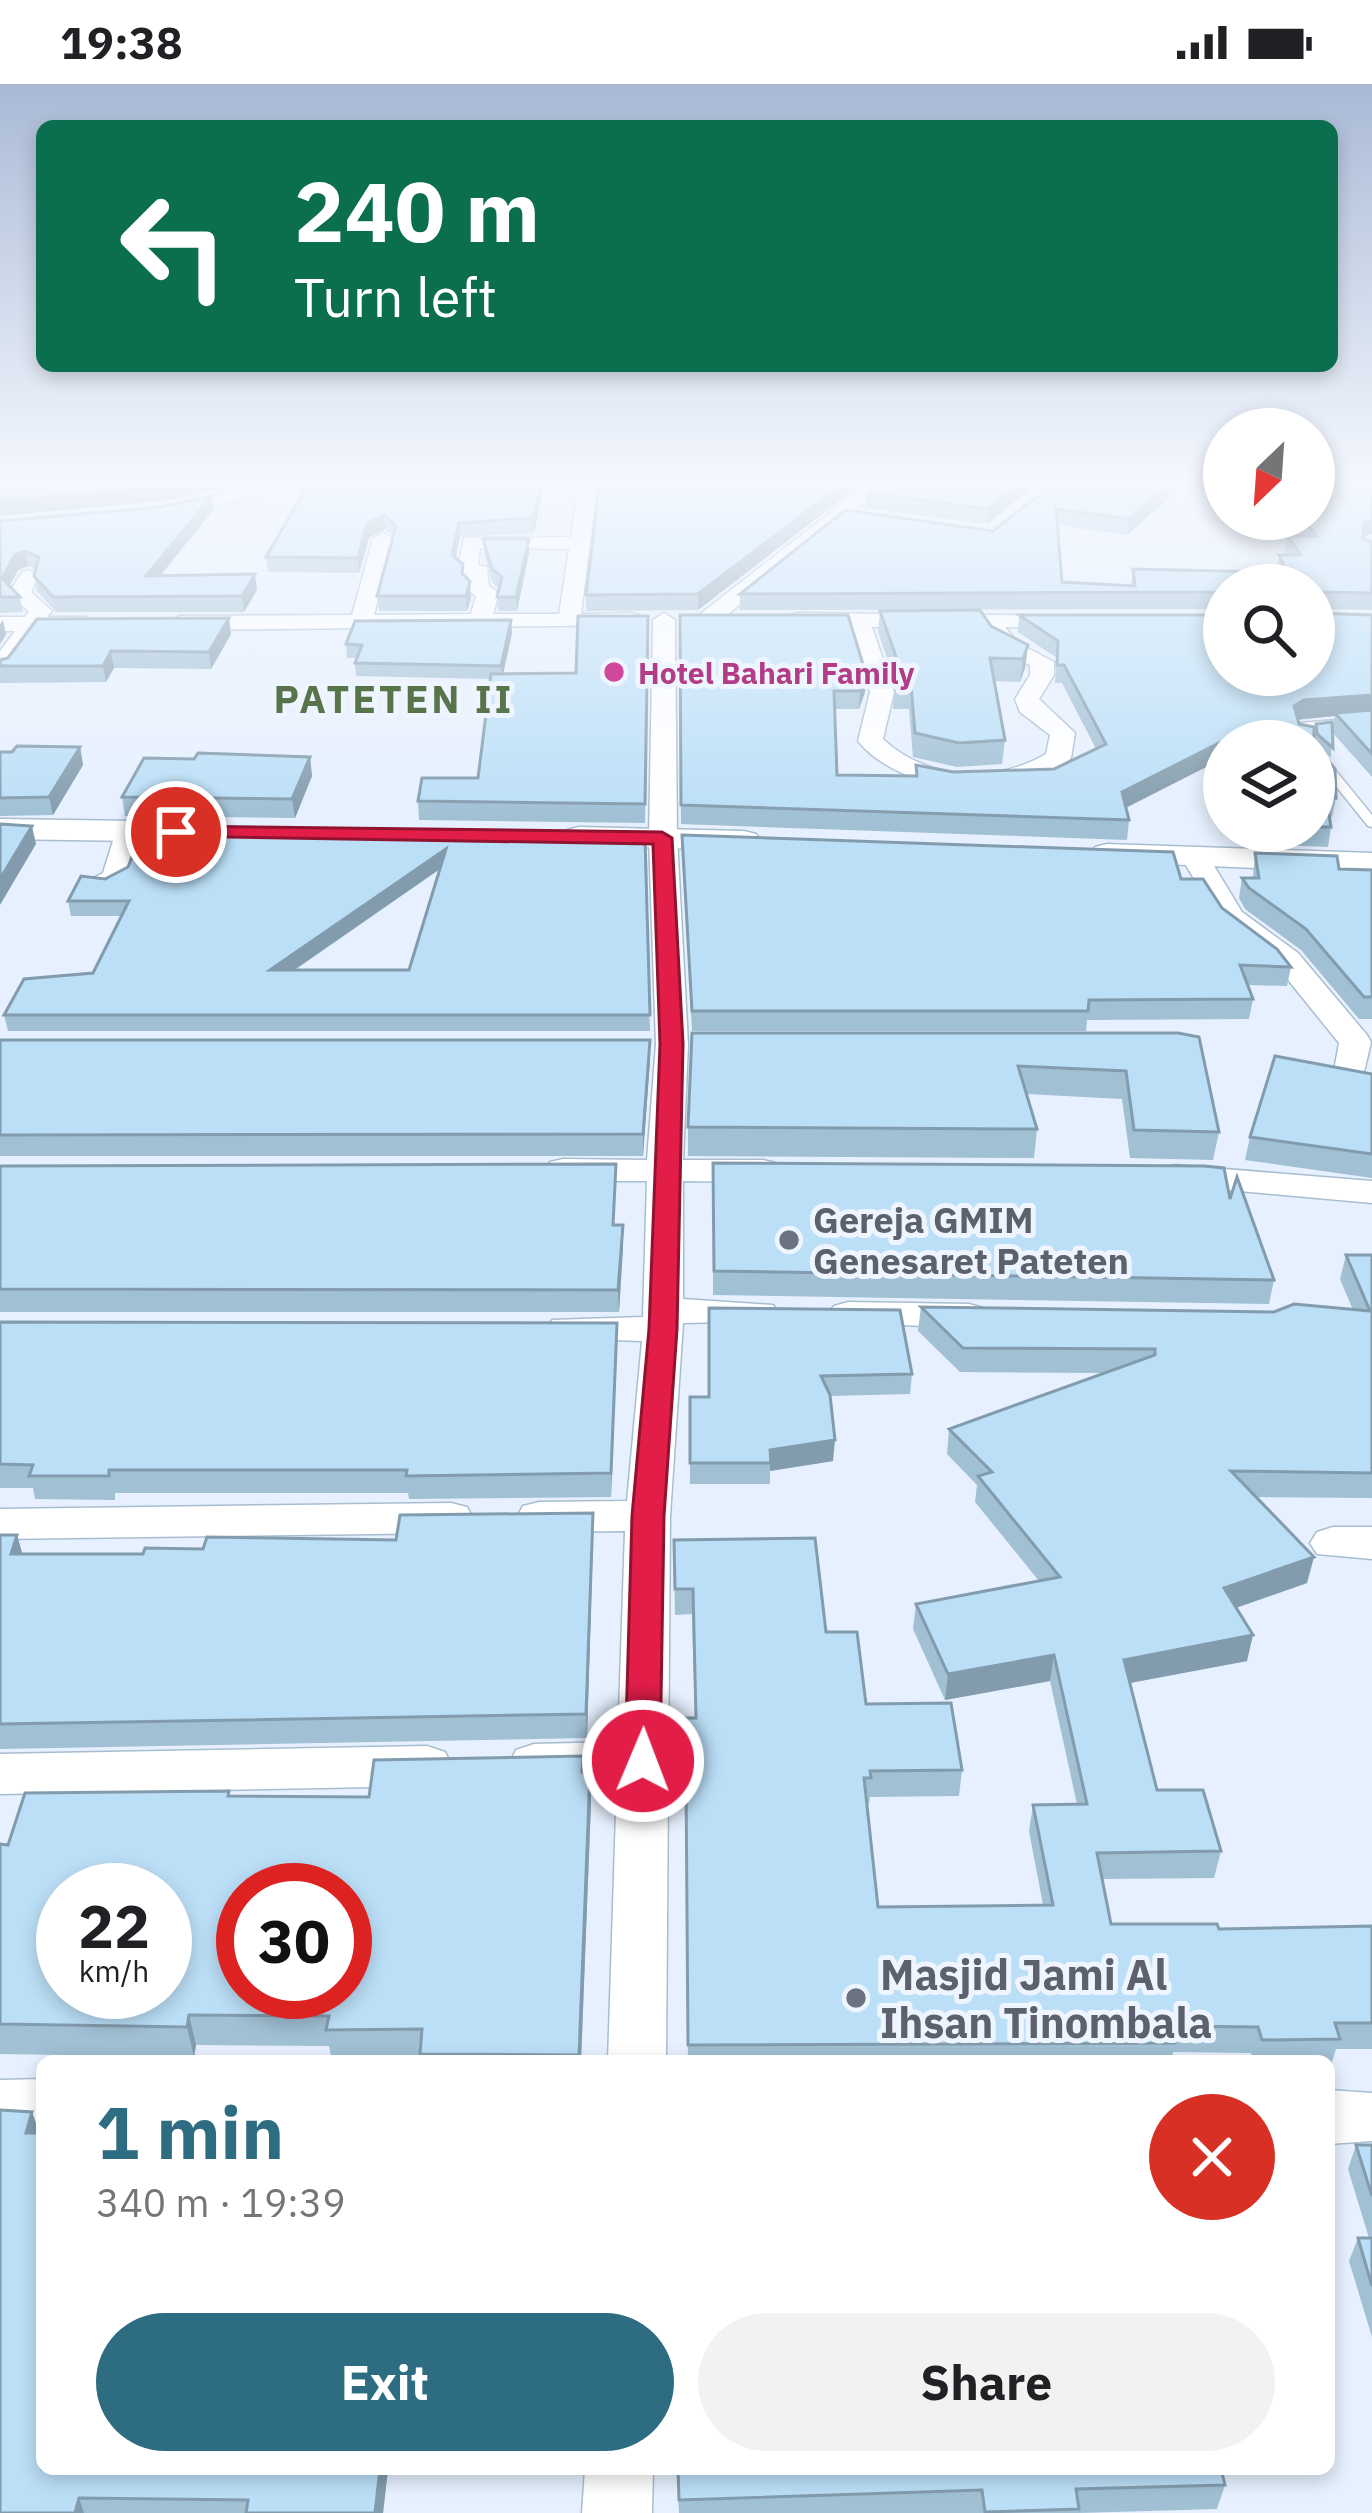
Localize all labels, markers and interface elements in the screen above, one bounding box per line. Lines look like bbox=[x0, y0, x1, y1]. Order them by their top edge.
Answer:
text: 19:38 bbox=[60, 13, 183, 71]
text: 240 m bbox=[294, 156, 540, 265]
icon: left bbox=[96, 168, 252, 324]
text: Turn left bbox=[294, 262, 497, 332]
north arrow bbox=[1203, 408, 1335, 540]
map controls bbox=[1203, 408, 1335, 852]
button: search bbox=[1203, 564, 1335, 696]
place label: Hotel Bahari Family bbox=[638, 653, 914, 692]
marker: Hotel Bahari Family bbox=[601, 659, 627, 685]
district label: PATETEN II bbox=[274, 673, 514, 724]
button: layers bbox=[1203, 720, 1335, 852]
pin bbox=[125, 781, 227, 883]
icon: arrive bbox=[143, 799, 209, 865]
place label: Gereja GMIM Genesaret Pateten bbox=[813, 1196, 1129, 1284]
marker: Gereja GMIM Genesaret Pateten bbox=[776, 1227, 802, 1253]
position arrow bbox=[580, 1698, 706, 1824]
speed limit sign: 30 bbox=[216, 1863, 372, 2019]
text: 22 bbox=[78, 1886, 150, 1965]
place label: Masjid Jami Al Ihsan Tinombala bbox=[880, 1947, 1212, 2050]
text: km/h bbox=[79, 1951, 149, 1990]
marker: Masjid Jami Al Ihsan Tinombala bbox=[843, 1985, 869, 2011]
text: 1 min bbox=[96, 2085, 284, 2179]
button: close bbox=[1149, 2094, 1275, 2220]
text: 340 m · 19:39 bbox=[96, 2177, 346, 2228]
button: Exit bbox=[96, 2313, 674, 2451]
button: Share bbox=[698, 2313, 1275, 2451]

